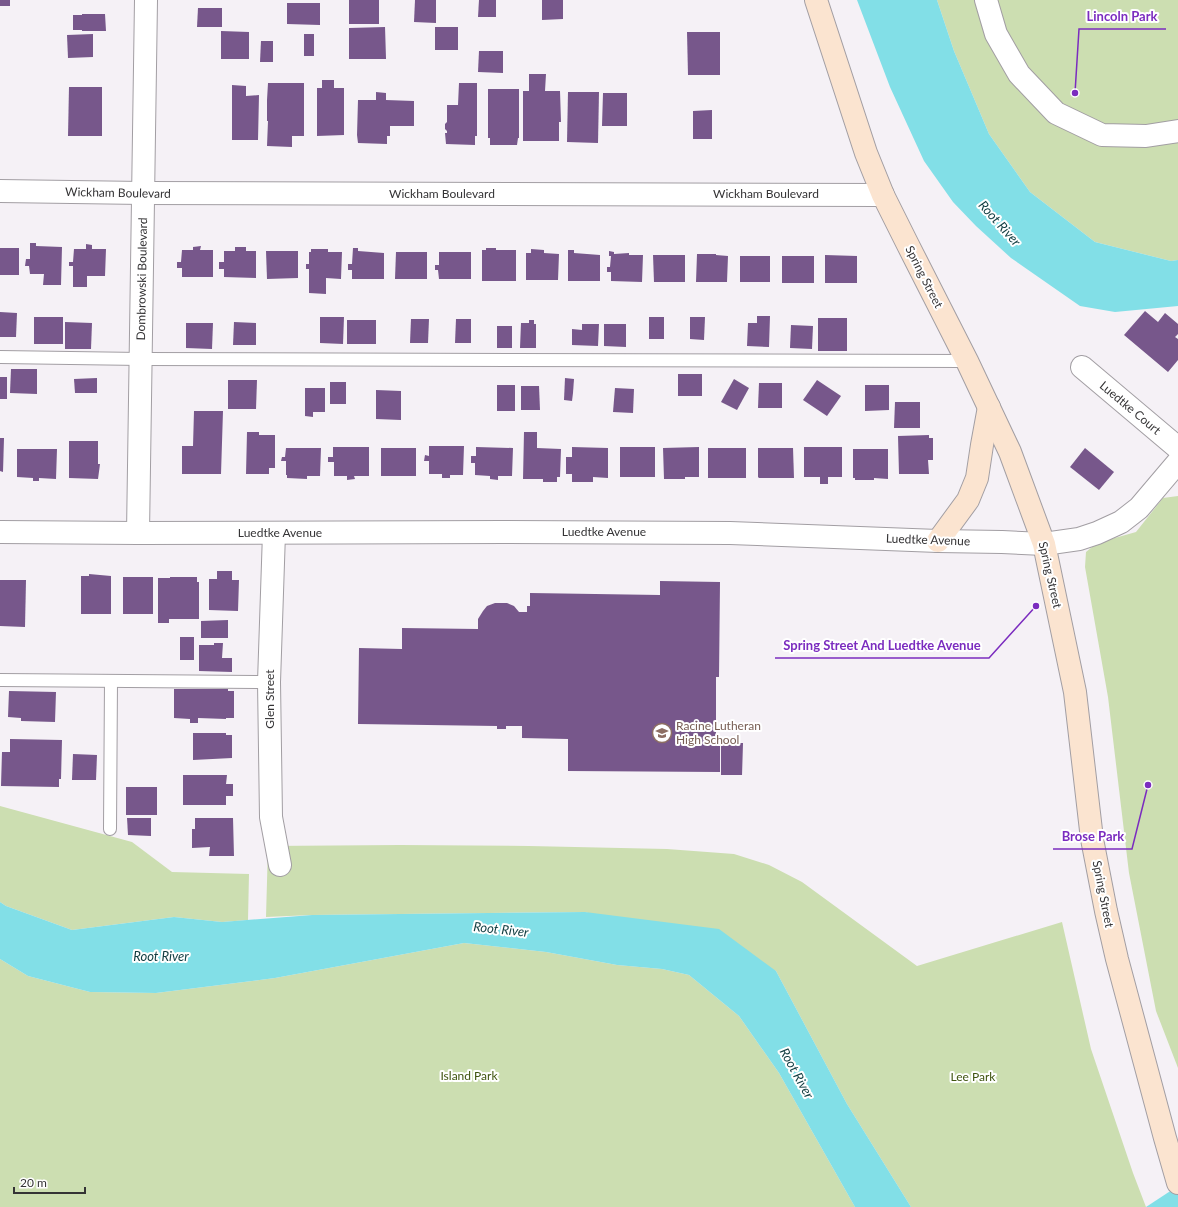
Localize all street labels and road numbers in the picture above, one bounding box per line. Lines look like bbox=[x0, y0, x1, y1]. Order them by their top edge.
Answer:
street label: Wickham Boulevard bbox=[65, 184, 171, 201]
street label: Wickham Boulevard bbox=[389, 186, 495, 201]
street label: Wickham Boulevard bbox=[713, 186, 819, 201]
street label: Dombrowski Boulevard bbox=[133, 217, 150, 341]
street label: Spring Street bbox=[902, 243, 947, 311]
street label: Luedtke Court bbox=[1097, 378, 1164, 438]
street label: Luedtke Avenue bbox=[562, 524, 646, 539]
street label: Luedtke Avenue bbox=[238, 525, 322, 540]
street label: Luedtke Avenue bbox=[886, 531, 970, 548]
street label: Spring Street bbox=[1036, 540, 1066, 610]
street label: Glen Street bbox=[262, 669, 277, 729]
street label: Spring Street bbox=[1090, 859, 1117, 929]

